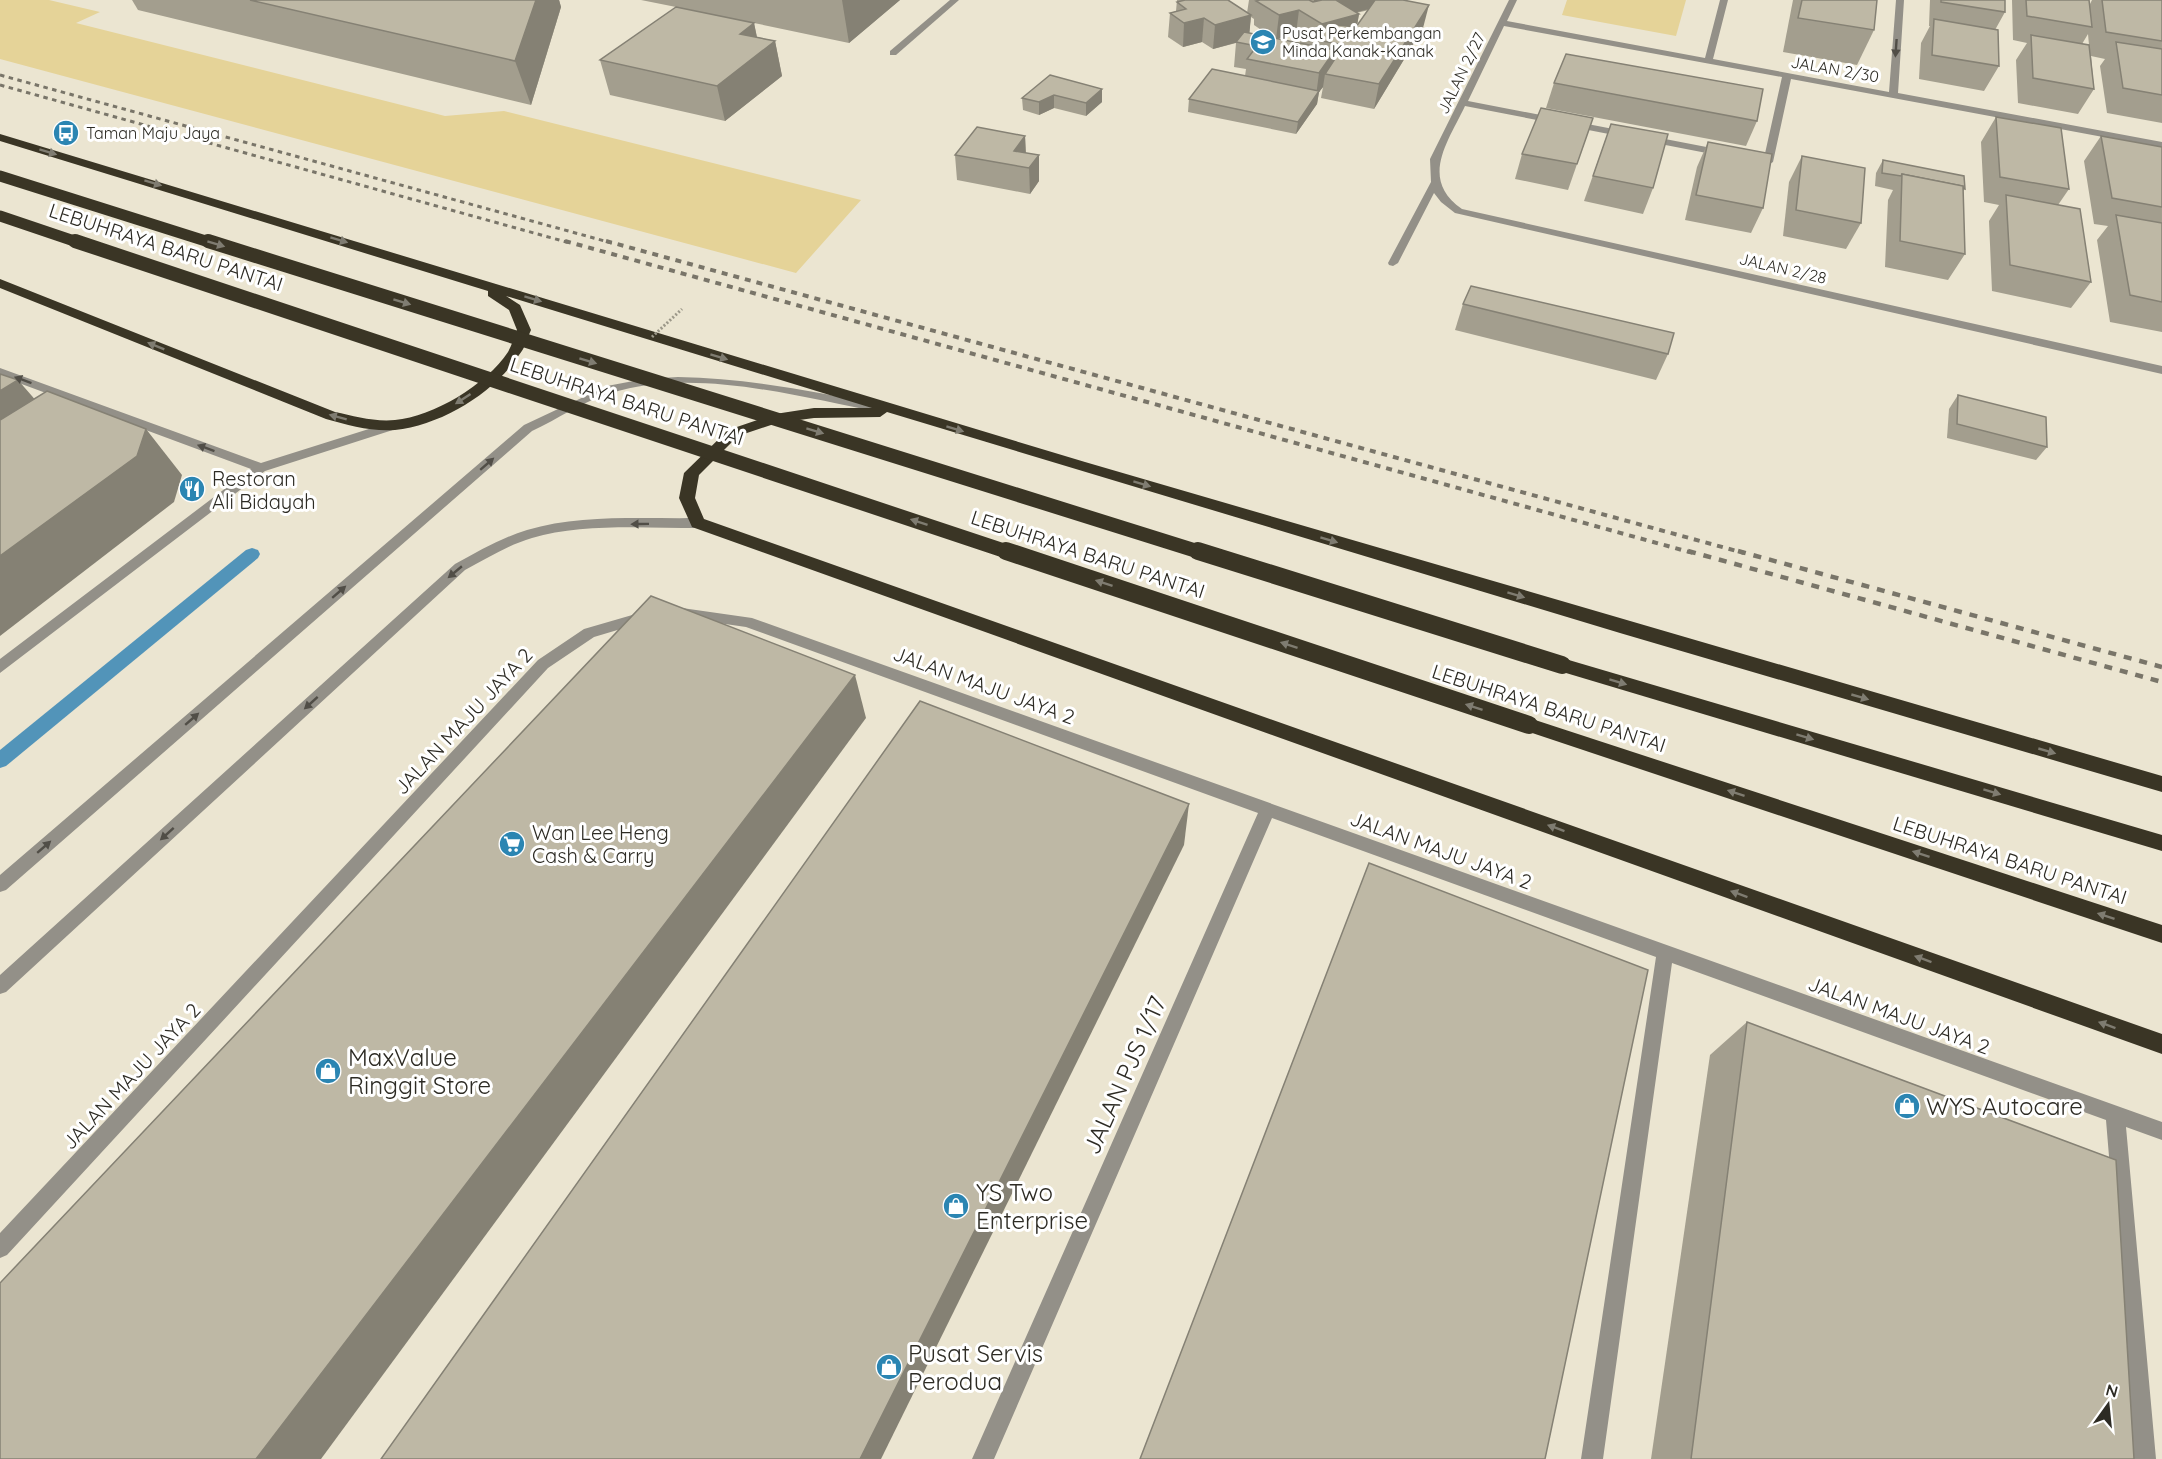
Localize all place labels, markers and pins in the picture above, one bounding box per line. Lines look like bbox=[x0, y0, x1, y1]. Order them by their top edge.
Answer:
place label: Pusat Perkembangan Minda Kanak-Kanak bbox=[1282, 23, 1442, 61]
school or university icon: Pusat Perkembangan Minda Kanak-Kanak bbox=[1248, 27, 1278, 57]
bus stop icon: Taman Maju Jaya bbox=[51, 118, 81, 148]
place label: Taman Maju Jaya bbox=[86, 123, 220, 143]
place label: Restoran Ali Bidayah bbox=[212, 466, 316, 514]
restaurant icon: Restoran Ali Bidayah bbox=[177, 474, 207, 504]
place label: Wan Lee Heng Cash & Carry bbox=[532, 820, 669, 868]
supermarket icon: Wan Lee Heng Cash & Carry bbox=[497, 829, 527, 859]
place label: MaxValue Ringgit Store bbox=[348, 1042, 491, 1100]
shop icon: MaxValue Ringgit Store bbox=[313, 1056, 343, 1086]
shop icon: WYS Autocare bbox=[1892, 1091, 1922, 1121]
place label: WYS Autocare bbox=[1926, 1091, 2083, 1121]
place label: YS Two Enterprise bbox=[976, 1177, 1088, 1235]
shop icon: YS Two Enterprise bbox=[941, 1191, 971, 1221]
place label: Pusat Servis Perodua bbox=[908, 1338, 1043, 1396]
shop icon: Pusat Servis Perodua bbox=[874, 1352, 904, 1382]

